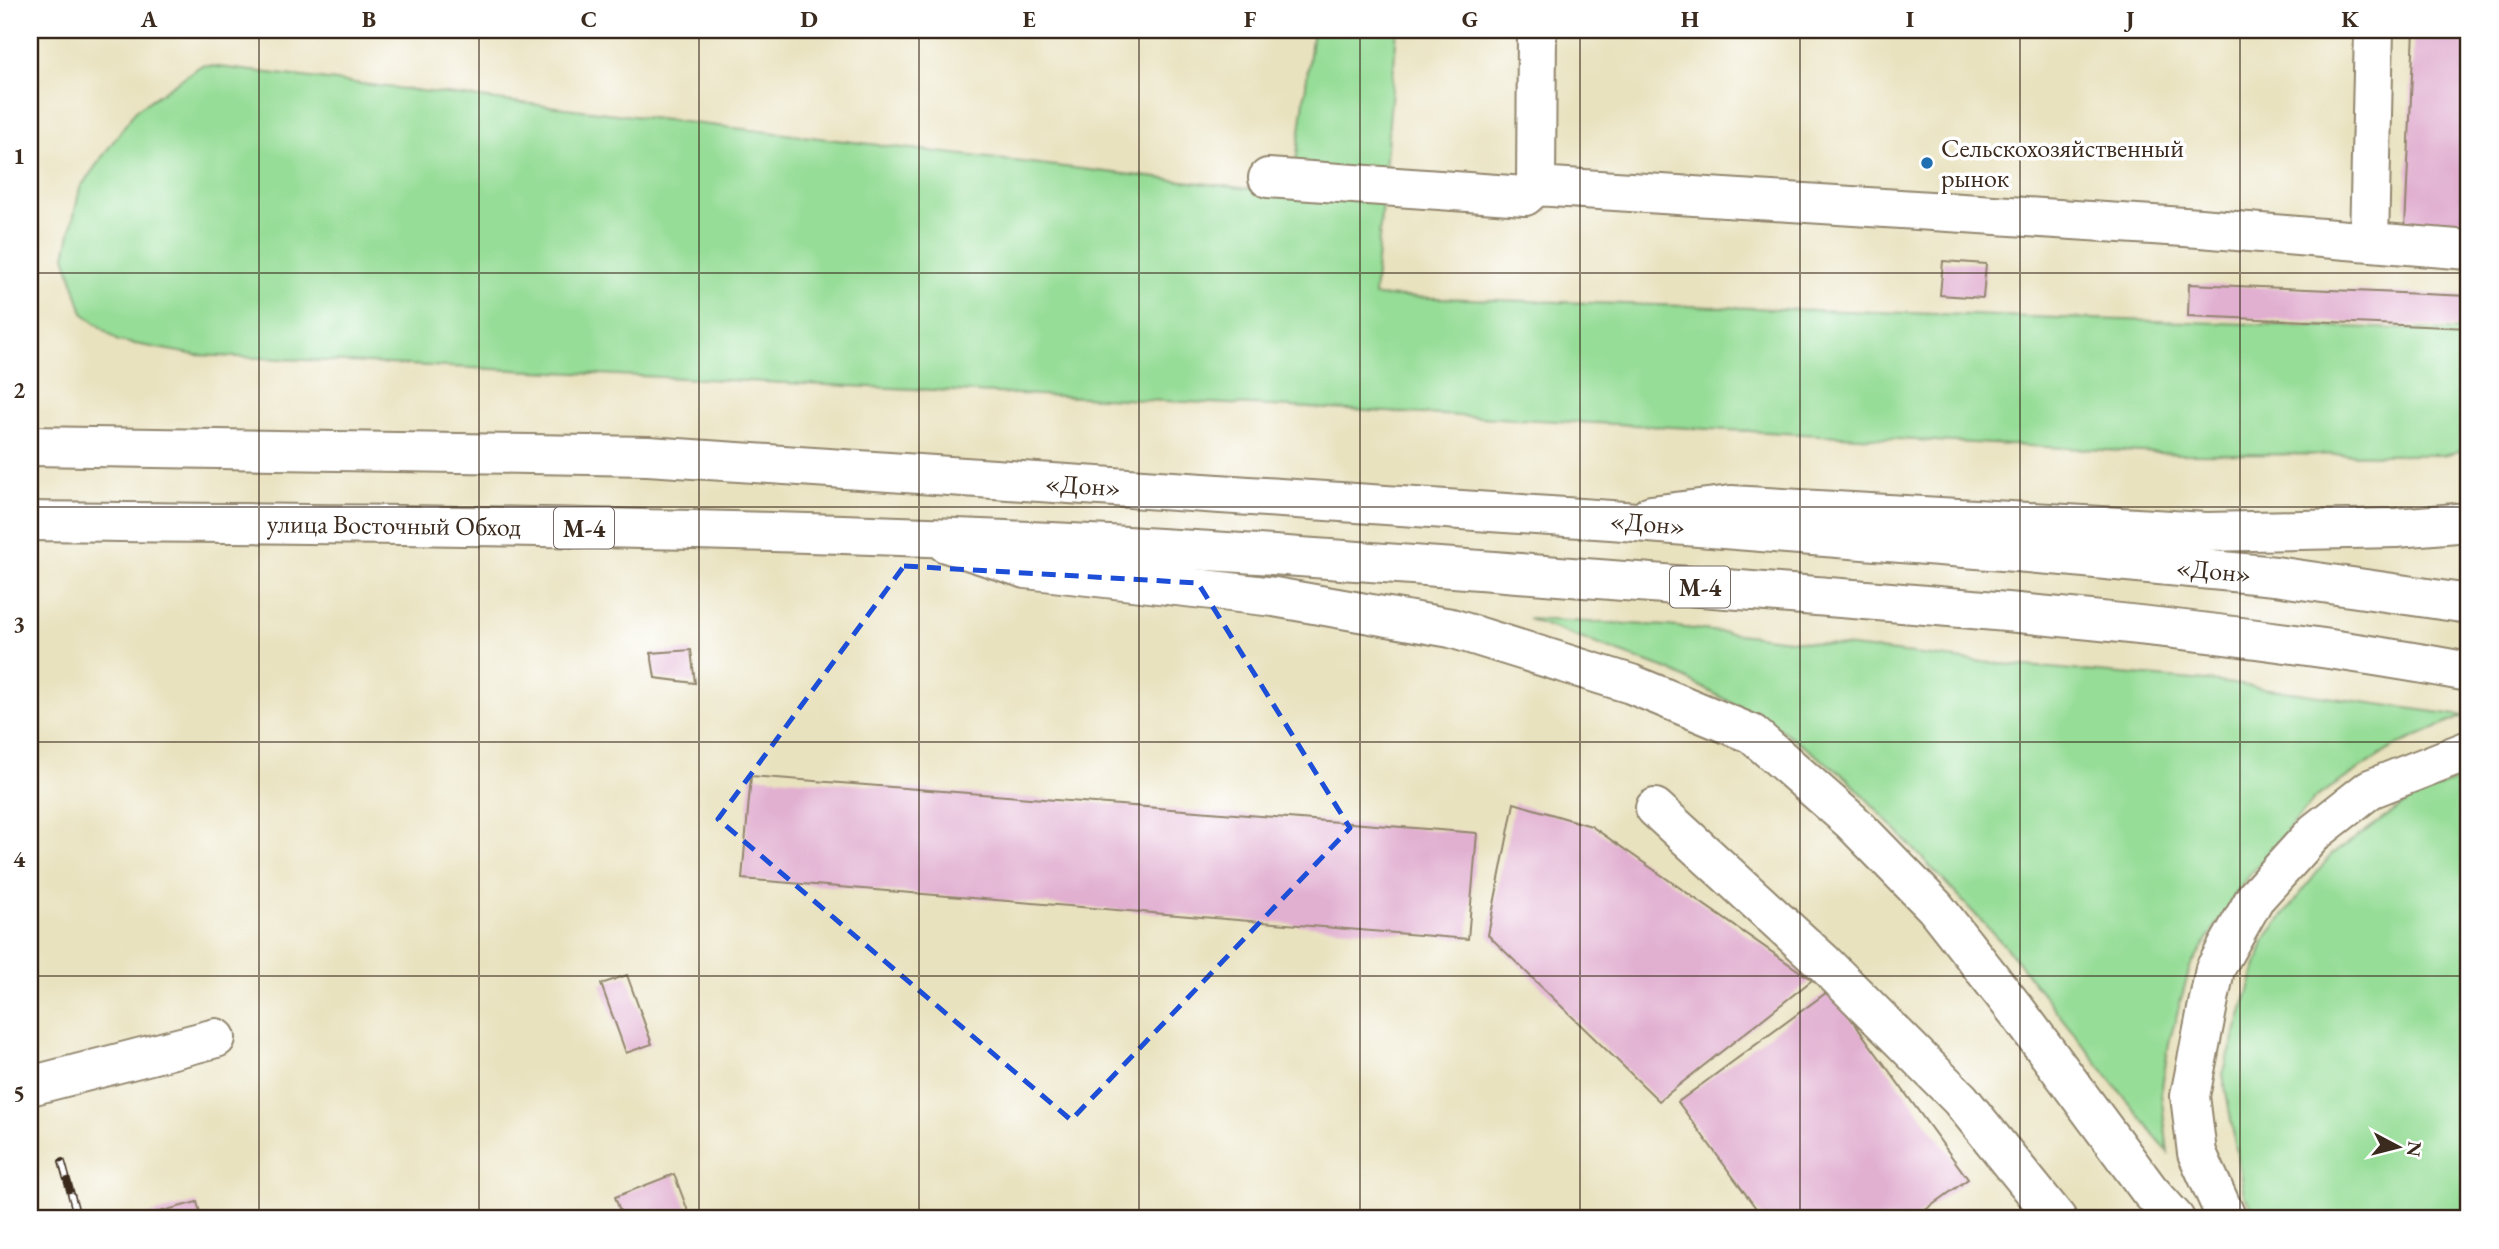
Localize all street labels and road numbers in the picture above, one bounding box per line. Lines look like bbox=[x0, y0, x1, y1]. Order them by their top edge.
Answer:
street label: «Дон» bbox=[1044, 465, 1122, 504]
street label: «Дон» bbox=[1609, 503, 1687, 543]
street label: улица Восточный Обход bbox=[267, 506, 521, 544]
road number: М-4 bbox=[554, 508, 614, 548]
street label: «Дон» bbox=[2174, 550, 2253, 591]
road number: М-4 bbox=[1670, 566, 1730, 608]

